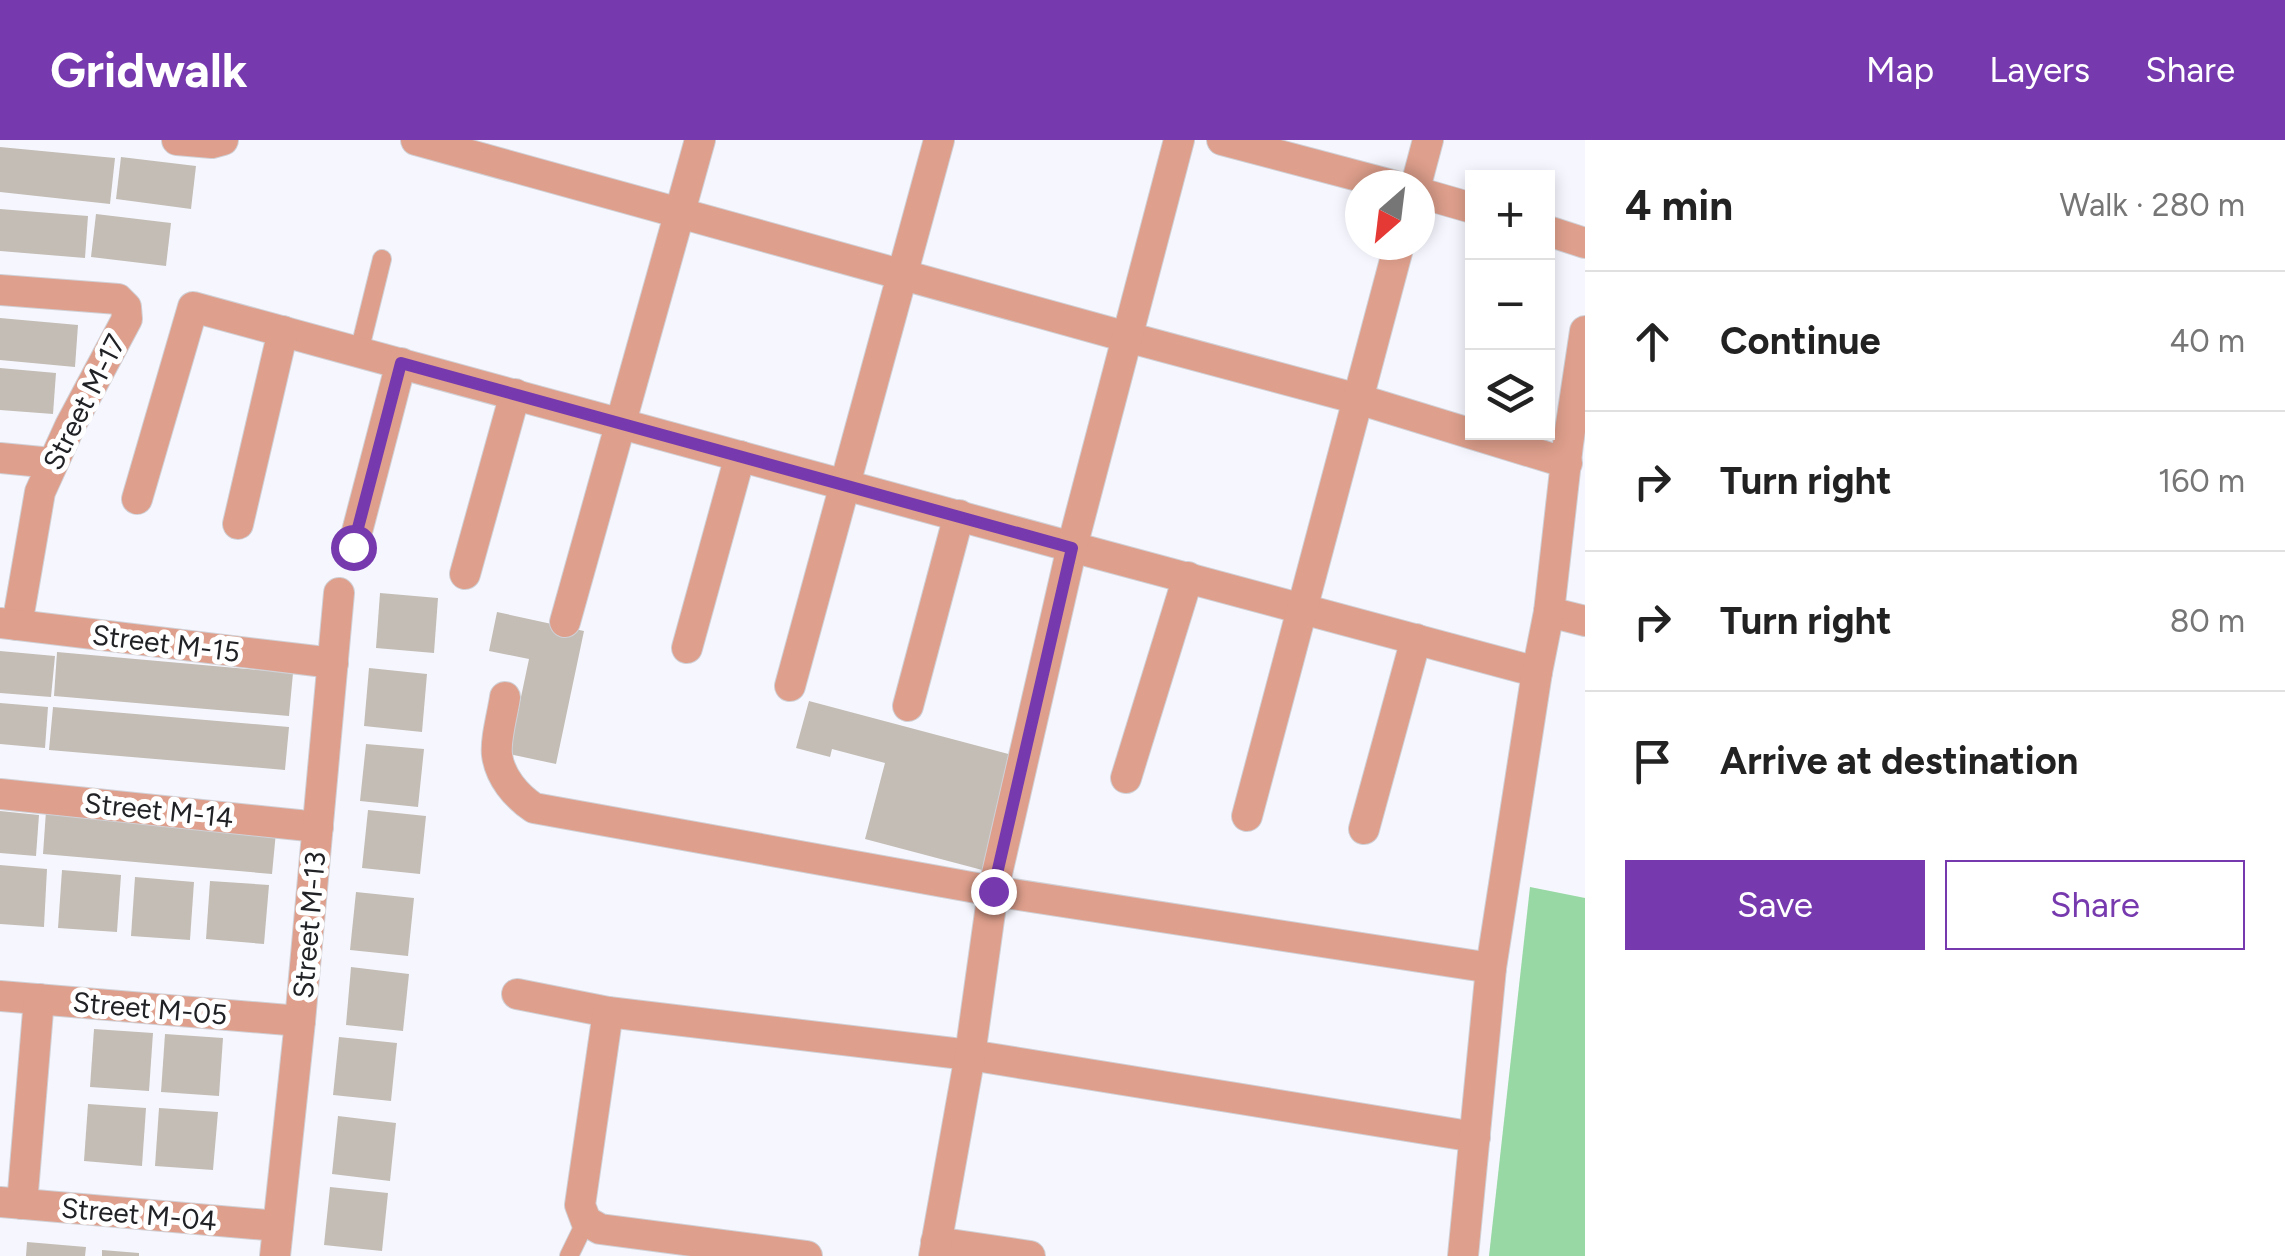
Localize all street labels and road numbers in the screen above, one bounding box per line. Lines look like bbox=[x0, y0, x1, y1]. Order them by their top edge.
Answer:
street label: Street M-17 bbox=[35, 329, 133, 475]
street label: Street M-15 bbox=[90, 617, 242, 669]
street label: Street M-14 bbox=[83, 785, 235, 835]
street label: Street M-13 bbox=[286, 850, 332, 1000]
street label: Street M-05 bbox=[71, 984, 229, 1032]
street label: Street M-04 bbox=[60, 1190, 218, 1238]

